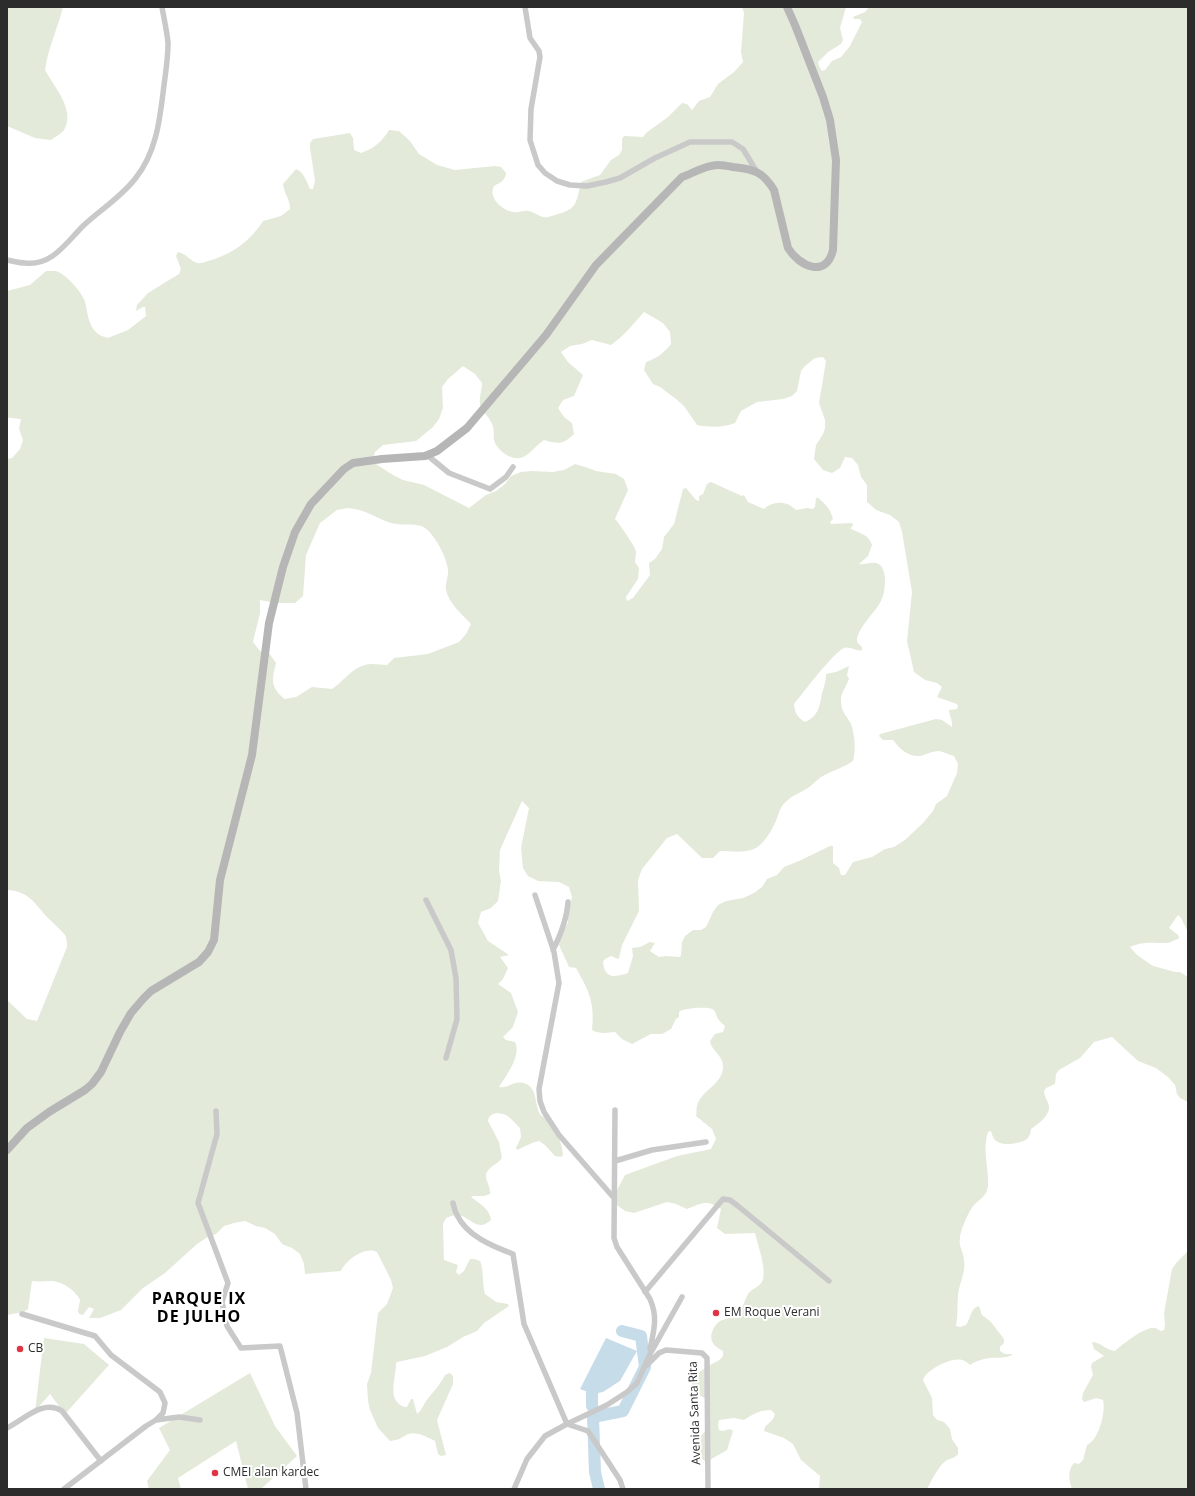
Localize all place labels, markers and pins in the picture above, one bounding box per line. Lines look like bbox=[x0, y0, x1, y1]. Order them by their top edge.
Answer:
place label: EM Roque Verani bbox=[724, 1306, 820, 1320]
marker: EM Roque Verani bbox=[711, 1308, 721, 1318]
place label: CB bbox=[28, 1342, 43, 1356]
marker: CB bbox=[15, 1344, 25, 1354]
place label: CMEI alan kardec bbox=[223, 1466, 319, 1480]
marker: CMEI alan kardec bbox=[210, 1468, 220, 1478]

